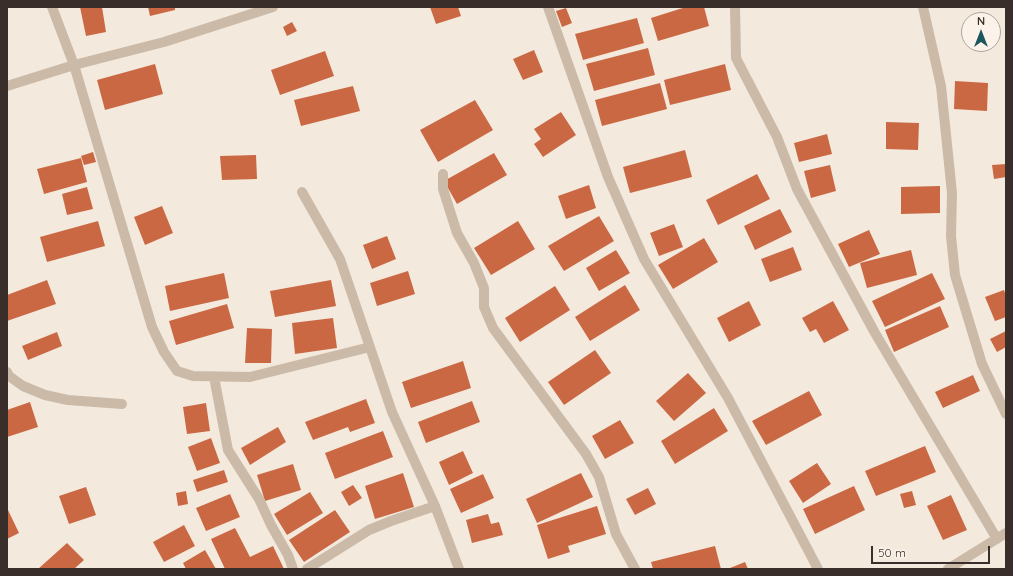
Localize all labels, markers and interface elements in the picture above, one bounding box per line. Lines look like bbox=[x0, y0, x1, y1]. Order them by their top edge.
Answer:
north arrow bbox=[961, 12, 1001, 52]
text: N bbox=[977, 14, 985, 28]
scale bar bbox=[873, 538, 992, 564]
text: 50 m bbox=[878, 545, 906, 560]

